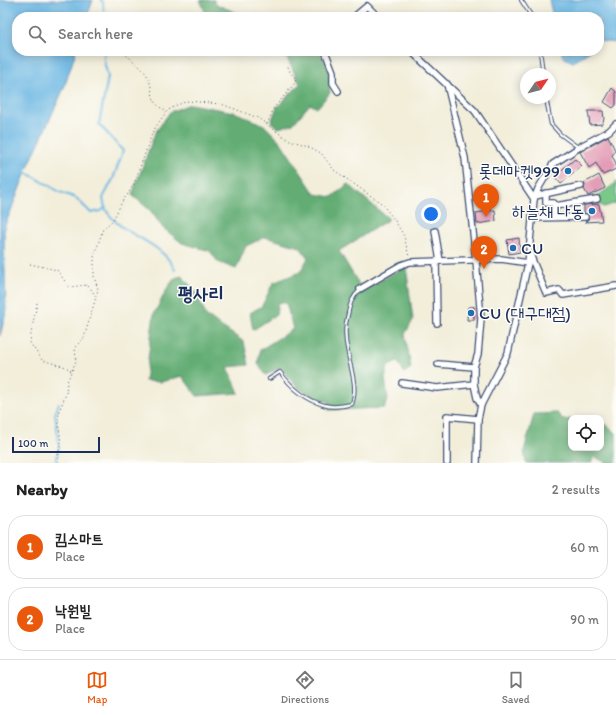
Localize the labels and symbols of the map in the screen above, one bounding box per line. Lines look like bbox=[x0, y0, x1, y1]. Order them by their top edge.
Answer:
north arrow bbox=[520, 68, 556, 104]
place label: 롯데마켓999 bbox=[479, 161, 560, 181]
marker: 롯데마켓999 bbox=[563, 166, 573, 176]
pin: 1 bbox=[473, 184, 499, 217]
place label: 하늘채 나동 bbox=[512, 201, 584, 221]
your location bbox=[421, 204, 441, 224]
marker: 하늘채 나동 bbox=[587, 206, 597, 216]
pin: 2 bbox=[471, 236, 497, 269]
place label: CU bbox=[521, 238, 543, 258]
marker: CU bbox=[508, 243, 518, 253]
district label: 평사리 bbox=[178, 282, 224, 305]
place label: CU (대구대점) bbox=[479, 303, 571, 323]
marker: CU (대구대점) bbox=[466, 308, 476, 318]
scale bar bbox=[12, 435, 100, 454]

